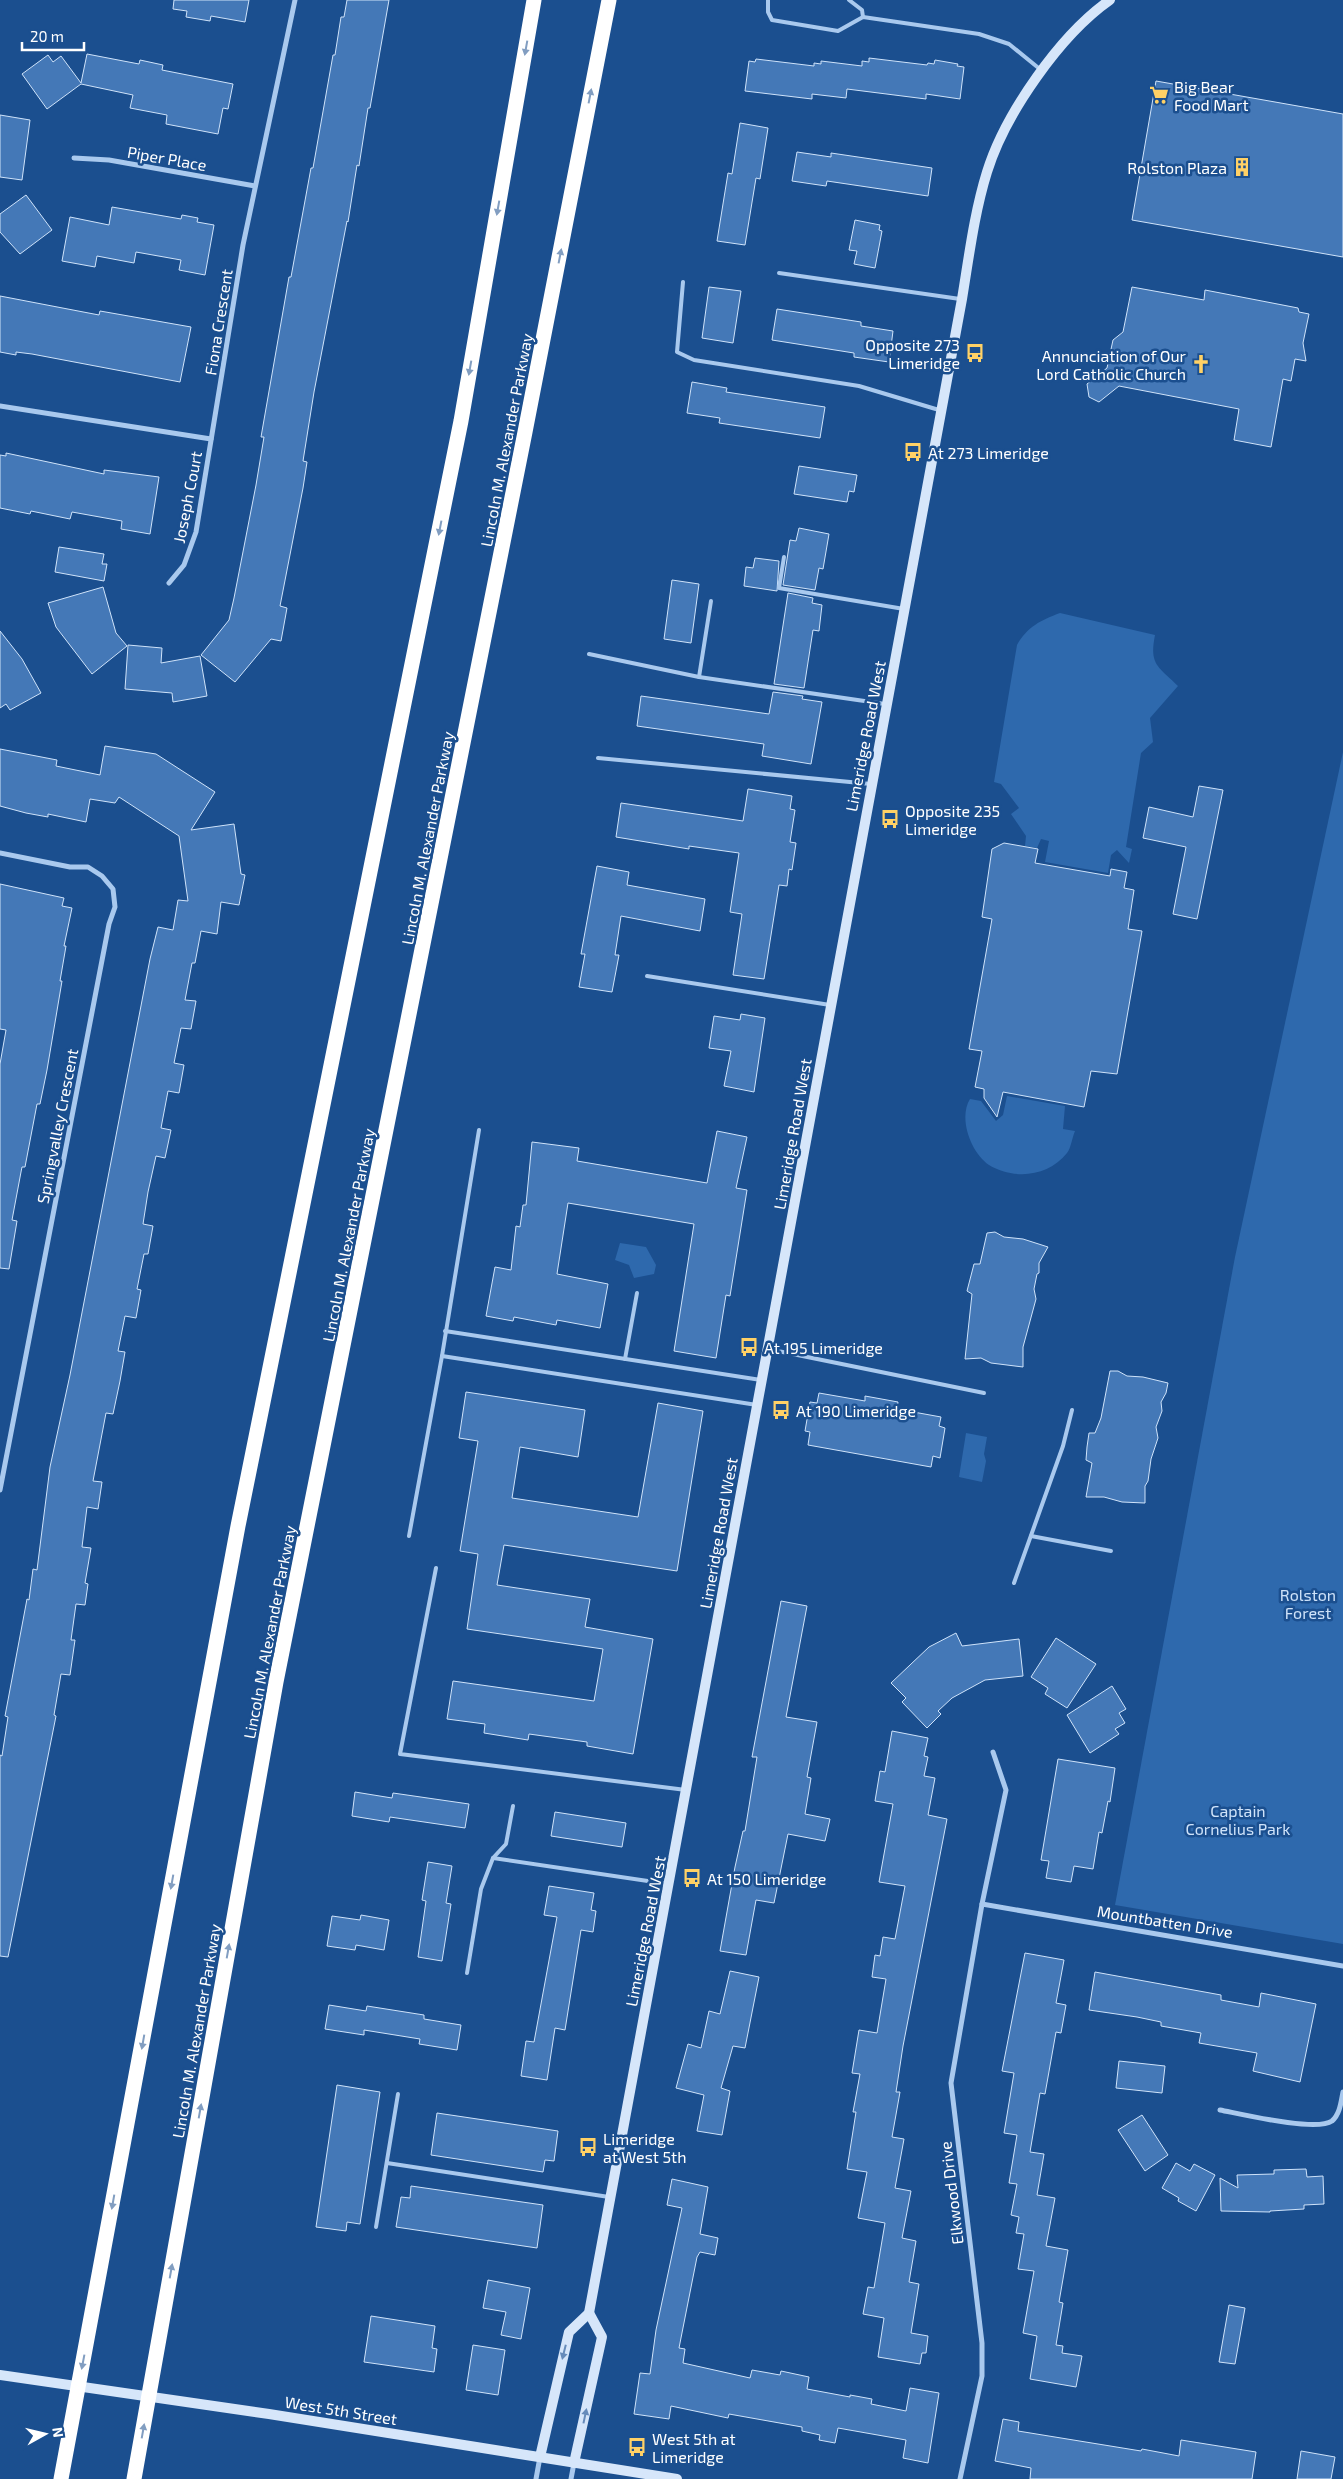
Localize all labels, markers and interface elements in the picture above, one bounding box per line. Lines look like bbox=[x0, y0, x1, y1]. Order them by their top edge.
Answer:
scale bar bbox=[22, 20, 85, 52]
text: 20 m bbox=[30, 27, 64, 45]
one-way arrow bbox=[521, 40, 529, 56]
place label: Big Bear Food Mart bbox=[1174, 77, 1249, 114]
supermarket icon: Big Bear Food Mart bbox=[1148, 84, 1170, 106]
one-way arrow bbox=[587, 88, 595, 104]
street label: Piper Place bbox=[126, 142, 208, 174]
building icon: Rolston Plaza bbox=[1231, 156, 1253, 178]
place label: Rolston Plaza bbox=[1127, 158, 1227, 177]
one-way arrow bbox=[494, 201, 502, 217]
one-way arrow bbox=[556, 247, 564, 263]
street label: Fiona Crescent bbox=[200, 268, 236, 376]
street label: Lincoln M. Alexander Parkway bbox=[476, 331, 536, 548]
place label: Opposite 273 Limeridge bbox=[865, 335, 960, 372]
bus stop icon: Opposite 273 Limeridge bbox=[964, 342, 986, 364]
place label: Annunciation of Our Lord Catholic Church bbox=[1036, 346, 1187, 383]
church icon: Annunciation of Our Lord Catholic Church bbox=[1190, 353, 1212, 375]
one-way arrow bbox=[466, 361, 474, 377]
bus stop icon: At 273 Limeridge bbox=[902, 441, 924, 463]
place label: At 273 Limeridge bbox=[928, 443, 1049, 462]
street label: Joseph Court bbox=[169, 449, 205, 545]
one-way arrow bbox=[435, 520, 443, 536]
street label: Limeridge Road West bbox=[841, 659, 889, 813]
street label: Lincoln M. Alexander Parkway bbox=[397, 729, 457, 946]
place label: Opposite 235 Limeridge bbox=[905, 801, 1000, 838]
bus stop icon: Opposite 235 Limeridge bbox=[879, 808, 901, 830]
street label: Springvalley Crescent bbox=[33, 1047, 81, 1205]
street label: Limeridge Road West bbox=[769, 1057, 815, 1211]
street label: Lincoln M. Alexander Parkway bbox=[318, 1126, 378, 1343]
bus stop icon: At 195 Limeridge bbox=[738, 1336, 760, 1358]
place label: At 195 Limeridge bbox=[764, 1338, 883, 1357]
bus stop icon: At 190 Limeridge bbox=[770, 1399, 792, 1421]
place label: At 190 Limeridge bbox=[796, 1401, 916, 1420]
street label: Limeridge Road West bbox=[695, 1456, 741, 1610]
street label: Lincoln M. Alexander Parkway bbox=[239, 1523, 299, 1740]
park label: Rolston Forest bbox=[1280, 1585, 1336, 1622]
park label: Captain Cornelius Park bbox=[1186, 1801, 1290, 1838]
street label: Limeridge Road West bbox=[621, 1854, 669, 2008]
bus stop icon: At 150 Limeridge bbox=[681, 1867, 703, 1889]
place label: At 150 Limeridge bbox=[707, 1869, 826, 1888]
one-way arrow bbox=[168, 1875, 176, 1891]
street label: Mountbatten Drive bbox=[1096, 1901, 1234, 1941]
street label: Lincoln M. Alexander Parkway bbox=[168, 1922, 224, 2140]
one-way arrow bbox=[225, 1943, 233, 1959]
one-way arrow bbox=[138, 2035, 146, 2051]
one-way arrow bbox=[196, 2103, 204, 2119]
place label: Limeridge at West 5th bbox=[603, 2129, 686, 2166]
bus stop icon: Limeridge at West 5th bbox=[577, 2136, 599, 2158]
street label: Elkwood Drive bbox=[935, 2140, 967, 2246]
one-way arrow bbox=[109, 2194, 117, 2210]
one-way arrow bbox=[168, 2263, 176, 2279]
one-way arrow bbox=[560, 2345, 568, 2360]
one-way arrow bbox=[79, 2354, 87, 2369]
street label: West 5th Street bbox=[284, 2392, 398, 2428]
one-way arrow bbox=[581, 2408, 589, 2423]
north arrow bbox=[20, 2409, 70, 2459]
one-way arrow bbox=[139, 2423, 147, 2439]
text: N bbox=[49, 2426, 67, 2438]
place label: West 5th at Limeridge bbox=[652, 2429, 736, 2466]
bus stop icon: West 5th at Limeridge bbox=[626, 2436, 648, 2458]

